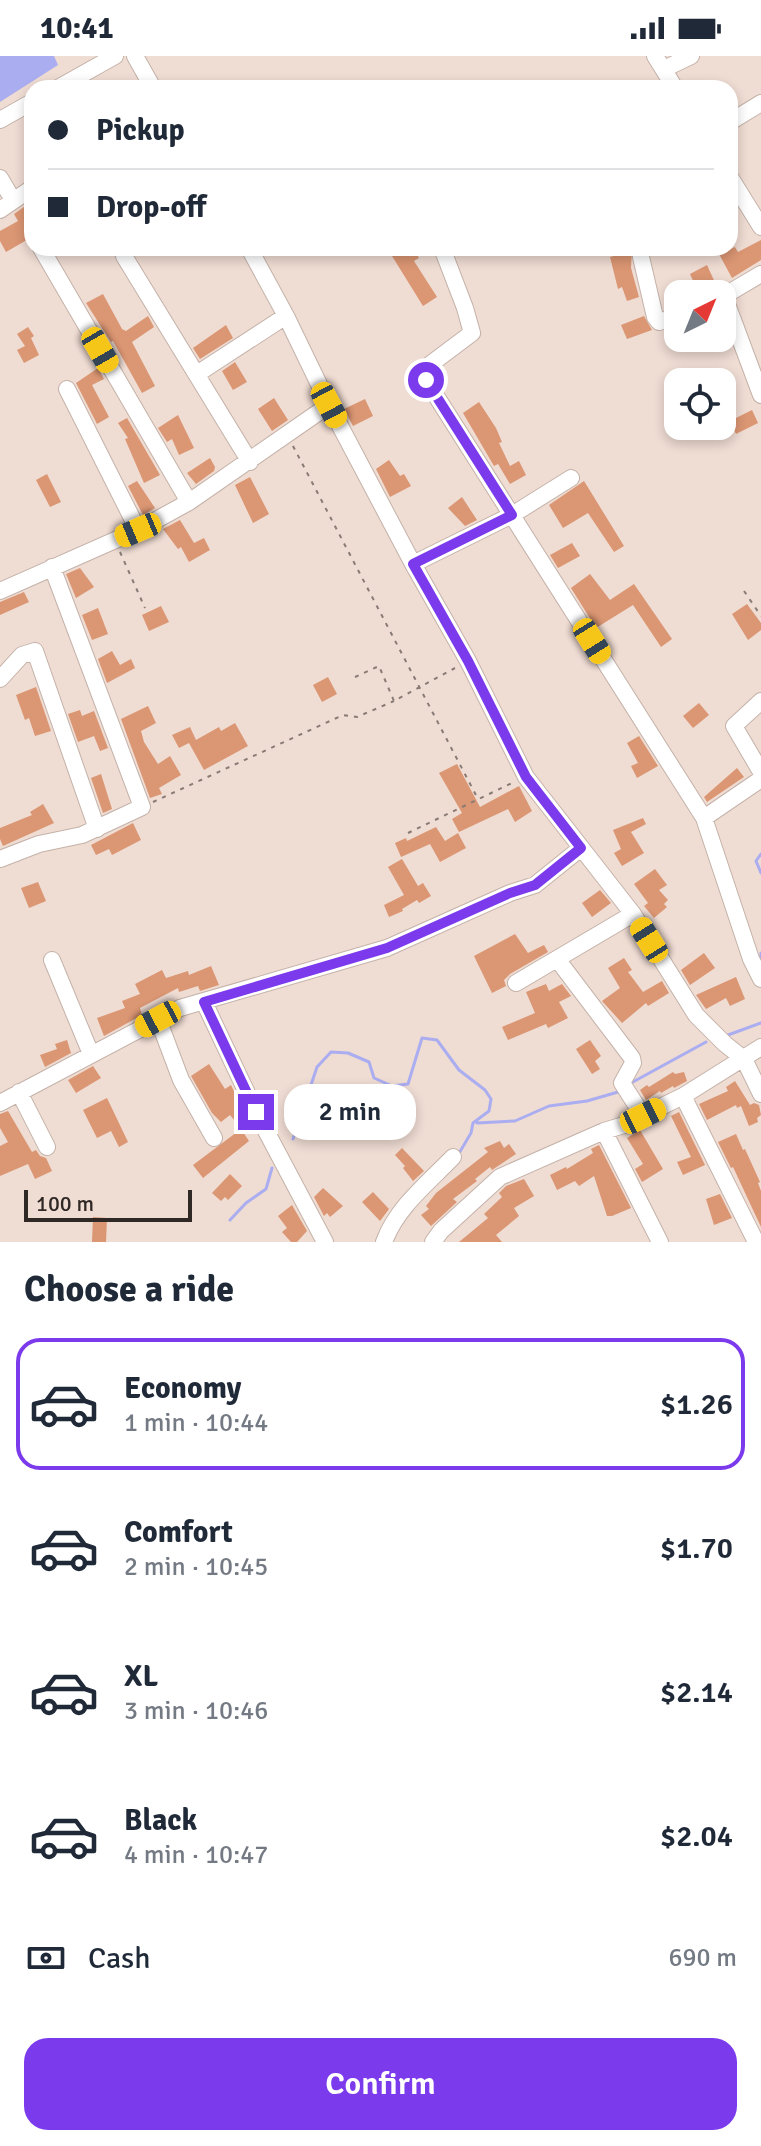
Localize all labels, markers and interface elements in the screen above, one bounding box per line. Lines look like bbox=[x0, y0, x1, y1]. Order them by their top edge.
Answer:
text: 10:41 bbox=[40, 10, 114, 47]
text: Pickup bbox=[96, 112, 185, 149]
text: Drop-off bbox=[96, 189, 206, 226]
north arrow bbox=[664, 280, 736, 352]
map controls bbox=[664, 280, 736, 440]
car bbox=[78, 323, 122, 377]
route start bbox=[408, 362, 444, 398]
button: locate bbox=[664, 368, 736, 440]
car bbox=[307, 378, 351, 432]
car bbox=[111, 510, 165, 550]
car bbox=[569, 614, 615, 668]
car bbox=[626, 913, 672, 967]
car bbox=[131, 997, 185, 1041]
callout: 2 min bbox=[284, 1084, 416, 1140]
route end bbox=[238, 1094, 274, 1130]
car bbox=[616, 1095, 670, 1137]
text: 2 min bbox=[319, 1096, 381, 1128]
scale bar bbox=[24, 1186, 192, 1222]
text: 100 m bbox=[36, 1190, 94, 1217]
text: Choose a ride bbox=[24, 1267, 234, 1312]
icon: car bbox=[28, 1368, 100, 1440]
text: Economy bbox=[124, 1370, 241, 1407]
text: $1.26 bbox=[660, 1386, 733, 1423]
text: 1 min · 10:44 bbox=[124, 1407, 268, 1439]
icon: car bbox=[28, 1512, 100, 1584]
text: Comfort bbox=[124, 1514, 233, 1551]
text: $1.70 bbox=[660, 1530, 733, 1567]
text: 2 min · 10:45 bbox=[124, 1551, 268, 1583]
icon: car bbox=[28, 1656, 100, 1728]
text: XL bbox=[124, 1658, 158, 1695]
text: $2.14 bbox=[660, 1674, 733, 1711]
text: 3 min · 10:46 bbox=[124, 1695, 268, 1727]
icon: car bbox=[28, 1800, 100, 1872]
text: Black bbox=[124, 1802, 197, 1839]
text: $2.04 bbox=[660, 1818, 733, 1855]
text: 4 min · 10:47 bbox=[124, 1839, 268, 1871]
icon: cash bbox=[24, 1936, 68, 1980]
text: Cash bbox=[88, 1940, 151, 1977]
text: 690 m bbox=[668, 1942, 737, 1974]
button: Confirm bbox=[24, 2038, 737, 2130]

